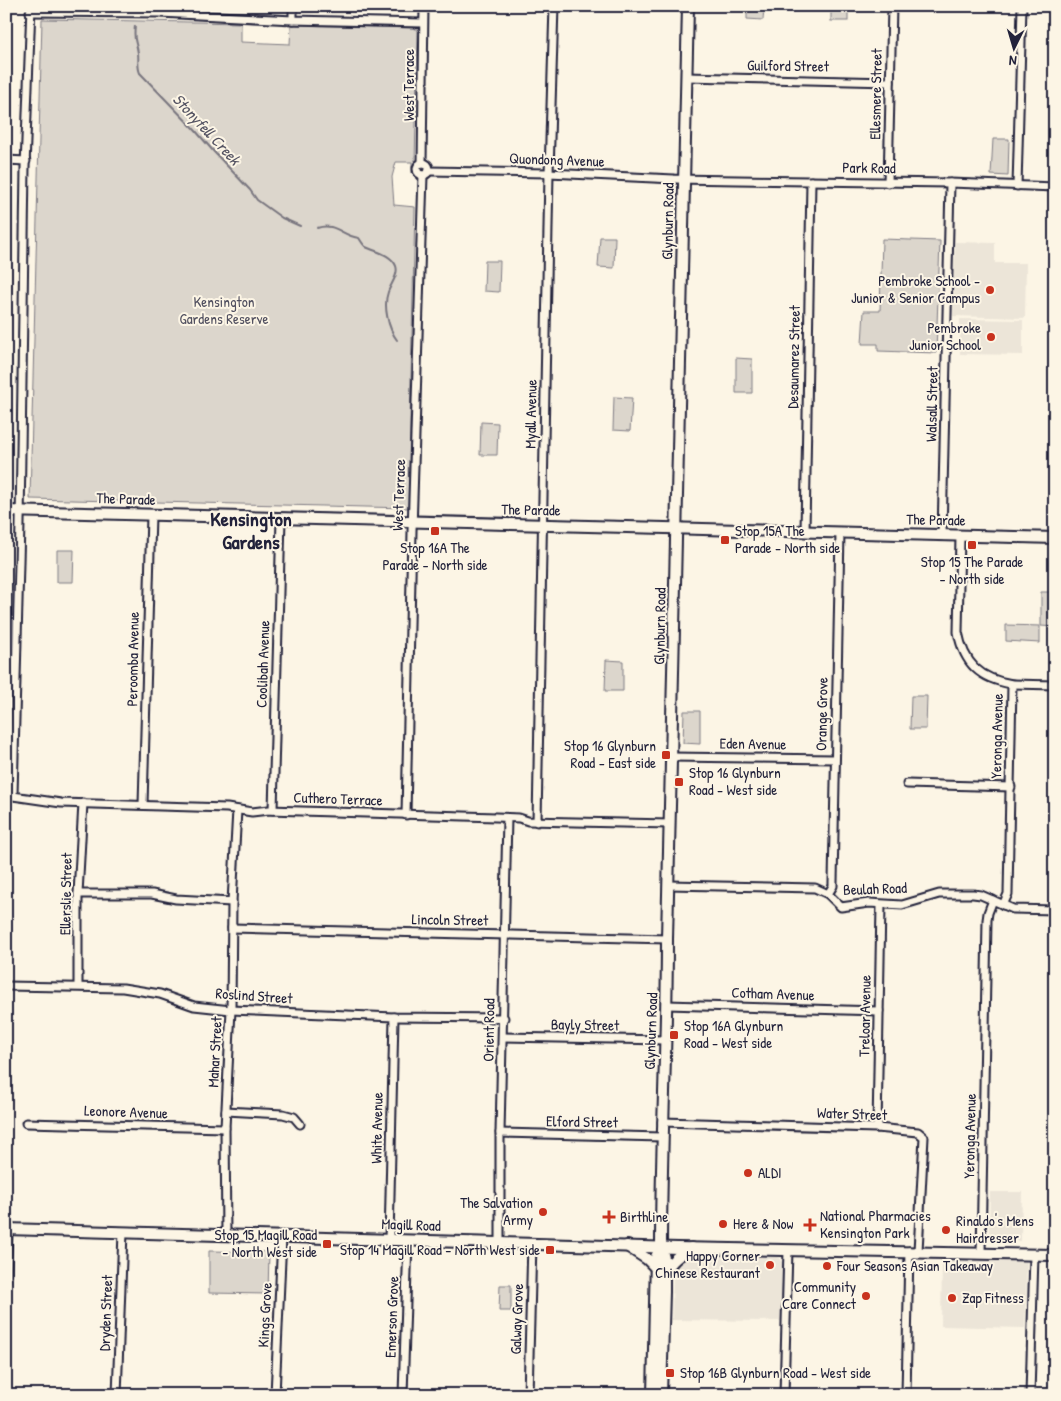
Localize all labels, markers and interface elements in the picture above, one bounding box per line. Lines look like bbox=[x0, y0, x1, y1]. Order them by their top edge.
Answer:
north arrow bbox=[988, 22, 1038, 72]
street label: Ellesmere Street bbox=[864, 47, 887, 140]
street label: West Terrace bbox=[398, 49, 419, 121]
text: N bbox=[1008, 52, 1017, 71]
street label: Guilford Street bbox=[747, 54, 830, 77]
water label: Stonyfell Creek bbox=[168, 88, 247, 171]
street label: Quondong Avenue bbox=[509, 147, 605, 172]
street label: Park Road bbox=[842, 157, 896, 178]
street label: Glynburn Road bbox=[656, 182, 679, 260]
place label: Pembroke School - Junior & Senior Campus bbox=[851, 270, 980, 308]
marker: Pembroke School - Junior & Senior Campus bbox=[984, 284, 996, 296]
park label: Kensington Gardens Reserve bbox=[180, 291, 269, 329]
street label: Desaumarez Street bbox=[782, 304, 805, 409]
place label: Pembroke Junior School bbox=[909, 317, 981, 355]
marker: Pembroke Junior School bbox=[985, 331, 997, 343]
street label: Walsall Street bbox=[920, 365, 943, 442]
street label: Myall Avenue bbox=[519, 379, 542, 449]
street label: West Terrace bbox=[387, 459, 410, 531]
street label: The Parade bbox=[96, 487, 156, 510]
street label: The Parade bbox=[501, 498, 561, 521]
district label: Kensington Gardens bbox=[210, 505, 292, 555]
street label: The Parade bbox=[906, 508, 966, 531]
place label: Stop 15A The Parade - North side bbox=[735, 520, 840, 558]
marker: Stop 16A The Parade - North side bbox=[429, 525, 441, 537]
marker: Stop 15A The Parade - North side bbox=[719, 534, 731, 546]
place label: Stop 16A The Parade - North side bbox=[382, 537, 488, 575]
marker: Stop 15 The Parade - North side bbox=[966, 539, 978, 551]
place label: Stop 15 The Parade - North side bbox=[921, 551, 1023, 589]
street label: Glynburn Road bbox=[648, 587, 671, 665]
street label: Peroomba Avenue bbox=[121, 611, 144, 707]
street label: Coolibah Avenue bbox=[250, 620, 275, 708]
street label: Orange Grove bbox=[810, 677, 833, 751]
street label: Yeronga Avenue bbox=[985, 693, 1008, 779]
street label: Eden Avenue bbox=[719, 732, 787, 755]
place label: Stop 16 Glynburn Road - East side bbox=[564, 735, 656, 773]
marker: Stop 16 Glynburn Road - East side bbox=[660, 749, 672, 761]
place label: Stop 16 Glynburn Road - West side bbox=[689, 762, 781, 800]
marker: Stop 16 Glynburn Road - West side bbox=[673, 776, 685, 788]
street label: Cuthero Terrace bbox=[293, 786, 383, 811]
street label: Ellerslie Street bbox=[54, 852, 77, 935]
street label: Beulah Road bbox=[843, 877, 907, 900]
street label: Lincoln Street bbox=[411, 908, 489, 931]
street label: Treloar Avenue bbox=[853, 975, 876, 1057]
street label: Roslind Street bbox=[215, 982, 294, 1009]
street label: Cotham Avenue bbox=[731, 982, 815, 1005]
street label: Glynburn Road bbox=[639, 992, 662, 1070]
street label: Orient Road bbox=[477, 998, 500, 1062]
street label: Bayly Street bbox=[551, 1013, 620, 1036]
street label: Mahar Street bbox=[202, 1015, 227, 1088]
place label: Stop 16A Glynburn Road - West side bbox=[684, 1015, 783, 1053]
marker: Stop 16A Glynburn Road - West side bbox=[668, 1029, 680, 1041]
street label: White Avenue bbox=[365, 1092, 388, 1164]
street label: Yeronga Avenue bbox=[958, 1093, 981, 1179]
street label: Leonore Avenue bbox=[84, 1100, 168, 1123]
street label: Water Street bbox=[816, 1102, 888, 1125]
street label: Elford Street bbox=[546, 1110, 619, 1133]
place label: ALDI bbox=[758, 1162, 782, 1183]
marker: ALDI bbox=[742, 1167, 754, 1179]
place label: The Salvation Army bbox=[460, 1192, 533, 1230]
place label: National Pharmacies Kensington Park bbox=[820, 1205, 931, 1243]
marker: The Salvation Army bbox=[537, 1206, 549, 1218]
place label: Birthline bbox=[620, 1206, 668, 1227]
marker: Birthline bbox=[602, 1210, 616, 1224]
place label: Rinaldo's Mens Hairdresser bbox=[956, 1210, 1034, 1248]
street label: Magill Road bbox=[381, 1213, 441, 1236]
place label: Here & Now bbox=[733, 1213, 794, 1234]
marker: Here & Now bbox=[717, 1218, 729, 1230]
marker: National Pharmacies Kensington Park bbox=[804, 1219, 816, 1231]
place label: Stop 15 Magill Road - North West side bbox=[214, 1224, 317, 1262]
marker: Rinaldo's Mens Hairdresser bbox=[940, 1224, 952, 1236]
marker: Stop 15 Magill Road - North West side bbox=[321, 1238, 333, 1250]
place label: Stop 14 Magill Road - North West side bbox=[340, 1239, 540, 1260]
marker: Stop 14 Magill Road - North West side bbox=[544, 1244, 556, 1256]
place label: Happy Corner Chinese Restaurant bbox=[655, 1245, 761, 1283]
place label: Four Seasons Asian Takeaway bbox=[836, 1255, 993, 1276]
marker: Happy Corner Chinese Restaurant bbox=[764, 1259, 776, 1271]
marker: Four Seasons Asian Takeaway bbox=[821, 1260, 833, 1272]
street label: Dryden Street bbox=[94, 1274, 117, 1351]
street label: Emerson Grove bbox=[380, 1276, 403, 1358]
place label: Community Care Connect bbox=[782, 1276, 857, 1314]
street label: Kings Grove bbox=[252, 1282, 277, 1348]
street label: Galway Grove bbox=[505, 1283, 528, 1355]
place label: Zap Fitness bbox=[962, 1287, 1024, 1308]
marker: Community Care Connect bbox=[860, 1290, 872, 1302]
marker: Zap Fitness bbox=[946, 1292, 958, 1304]
place label: Stop 16B Glynburn Road - West side bbox=[680, 1362, 871, 1383]
marker: Stop 16B Glynburn Road - West side bbox=[664, 1367, 676, 1379]

